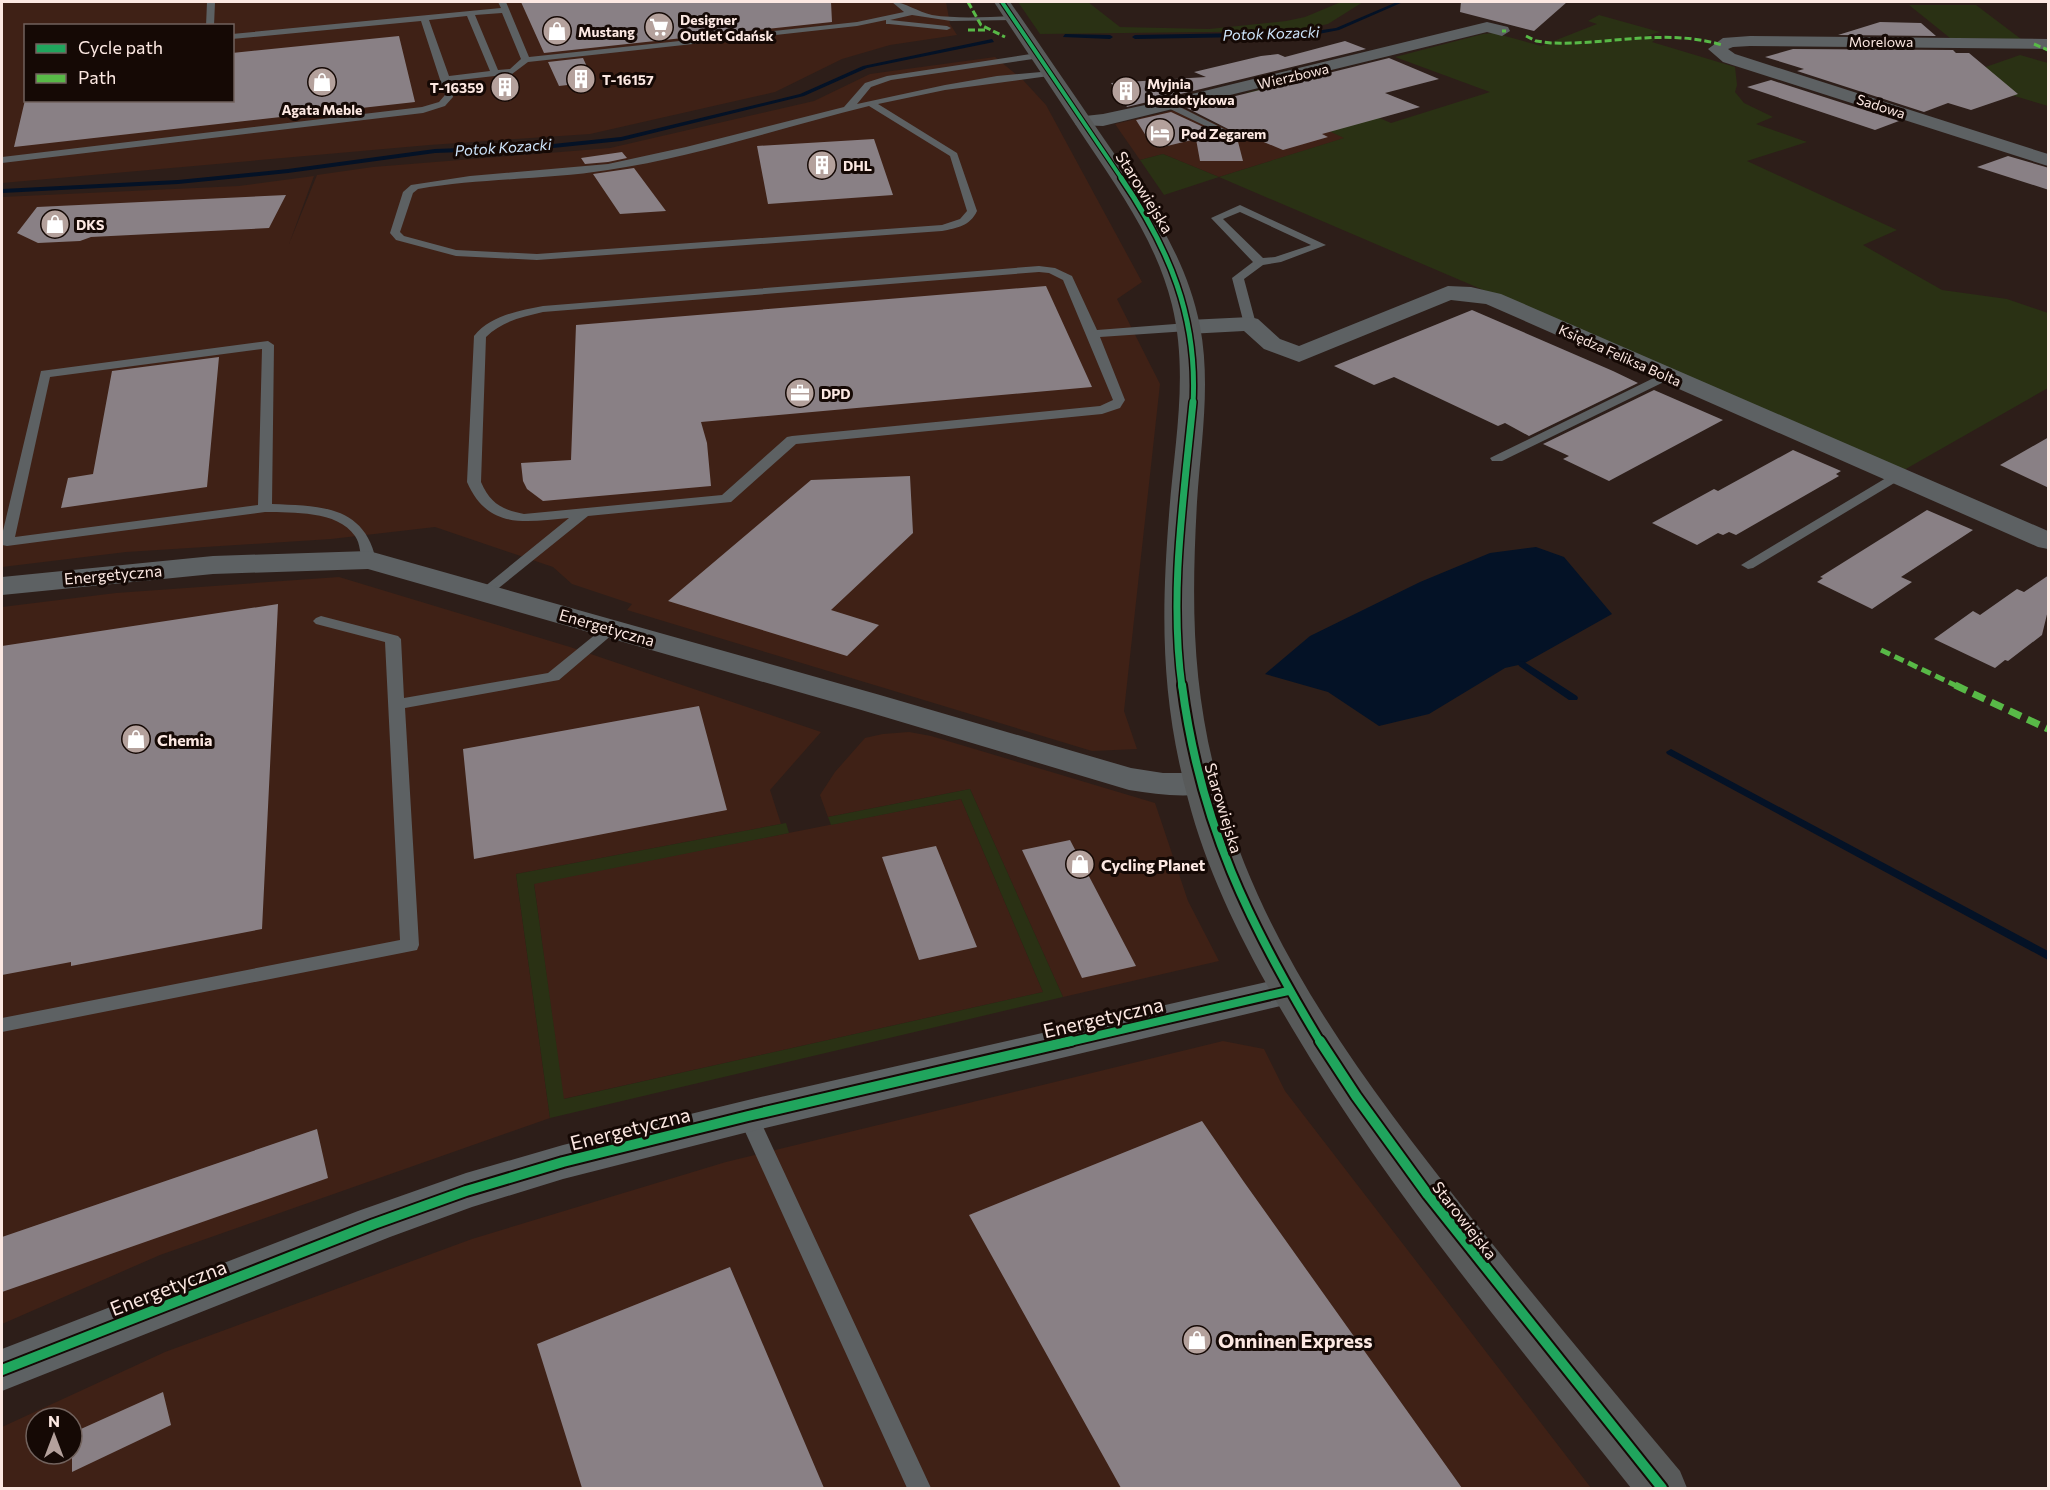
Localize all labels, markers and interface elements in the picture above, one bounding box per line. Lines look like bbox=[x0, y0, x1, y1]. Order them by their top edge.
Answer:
supermarket icon: Designer Outlet Gdańsk bbox=[643, 11, 675, 43]
place label: Designer Outlet Gdańsk bbox=[680, 11, 773, 44]
shop icon: Mustang bbox=[541, 15, 573, 47]
water label: Potok Kozacki bbox=[1222, 22, 1321, 44]
place label: Mustang bbox=[578, 23, 635, 40]
legend bbox=[24, 24, 234, 102]
street label: Morelowa bbox=[1849, 33, 1913, 50]
text: Cycle path bbox=[78, 36, 163, 58]
street label: Wierzbowa bbox=[1256, 60, 1330, 92]
building icon: T-16157 bbox=[565, 63, 597, 95]
text: Path bbox=[78, 66, 116, 88]
shop icon: Agata Meble bbox=[306, 66, 338, 98]
building icon: T-16359 bbox=[489, 71, 521, 103]
place label: T-16157 bbox=[602, 71, 654, 88]
building icon: Myjnia bezdotykowa bbox=[1110, 75, 1142, 107]
place label: Myjnia bezdotykowa bbox=[1147, 75, 1235, 108]
place label: T-16359 bbox=[430, 79, 484, 96]
street label: Sadowa bbox=[1855, 90, 1907, 122]
place label: Agata Meble bbox=[282, 101, 362, 118]
hotel icon: Pod Zegarem bbox=[1144, 117, 1176, 149]
place label: Pod Zegarem bbox=[1181, 125, 1266, 142]
water label: Potok Kozacki bbox=[454, 135, 553, 159]
street label: Starowiejska bbox=[1112, 147, 1178, 237]
building icon: DHL bbox=[806, 149, 838, 181]
place label: DHL bbox=[843, 157, 872, 174]
shop icon: DKS bbox=[39, 208, 71, 240]
place label: DKS bbox=[76, 216, 104, 233]
street label: Księdza Feliksa Bolta bbox=[1556, 320, 1684, 390]
office icon: DPD bbox=[784, 377, 816, 409]
place label: DPD bbox=[821, 385, 851, 402]
street label: Energetyczna bbox=[63, 560, 163, 588]
street label: Energetyczna bbox=[557, 604, 657, 650]
shop icon: Chemia bbox=[120, 723, 152, 755]
place label: Chemia bbox=[157, 730, 212, 749]
street label: Starowiejska bbox=[1201, 761, 1247, 855]
shop icon: Cycling Planet bbox=[1064, 848, 1096, 880]
place label: Cycling Planet bbox=[1101, 855, 1206, 874]
street label: Energetyczna bbox=[1040, 991, 1166, 1043]
street label: Energetyczna bbox=[567, 1101, 693, 1155]
street label: Starowiejska bbox=[1429, 1177, 1501, 1263]
street label: Energetyczna bbox=[106, 1254, 230, 1320]
shop icon: Onninen Express bbox=[1181, 1324, 1213, 1356]
place label: Onninen Express bbox=[1218, 1328, 1373, 1352]
north arrow bbox=[24, 1406, 84, 1466]
text: N bbox=[48, 1411, 60, 1430]

